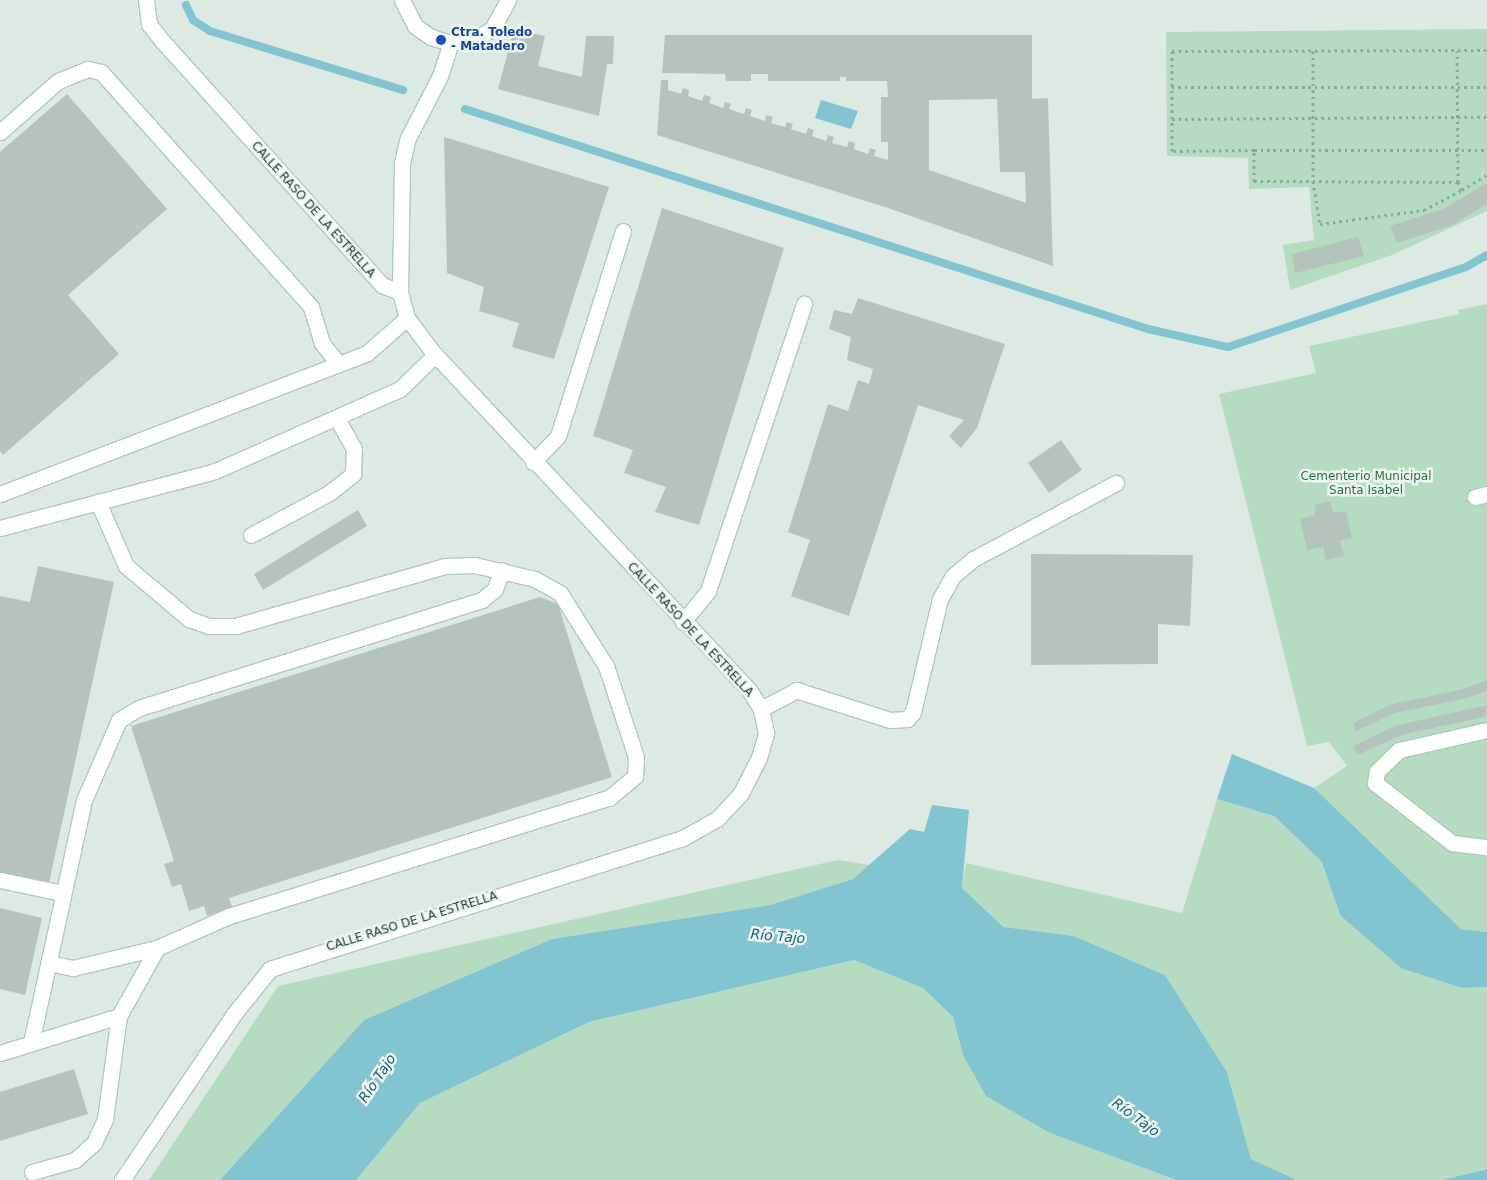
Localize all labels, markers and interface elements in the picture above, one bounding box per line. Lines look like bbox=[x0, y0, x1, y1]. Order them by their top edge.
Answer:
place label: Ctra. Toledo - Matadero bbox=[451, 26, 532, 54]
marker: Ctra. Toledo - Matadero bbox=[435, 34, 447, 46]
street label: CALLE RASO DE LA ESTRELLA bbox=[248, 139, 378, 281]
park label: Cementerio Municipal Santa Isabel bbox=[1300, 470, 1432, 498]
street label: CALLE RASO DE LA ESTRELLA bbox=[624, 560, 756, 700]
street label: CALLE RASO DE LA ESTRELLA bbox=[325, 889, 499, 955]
water label: Río Tajo bbox=[750, 925, 806, 947]
water label: Río Tajo bbox=[355, 1051, 399, 1105]
water label: Río Tajo bbox=[1109, 1094, 1163, 1140]

